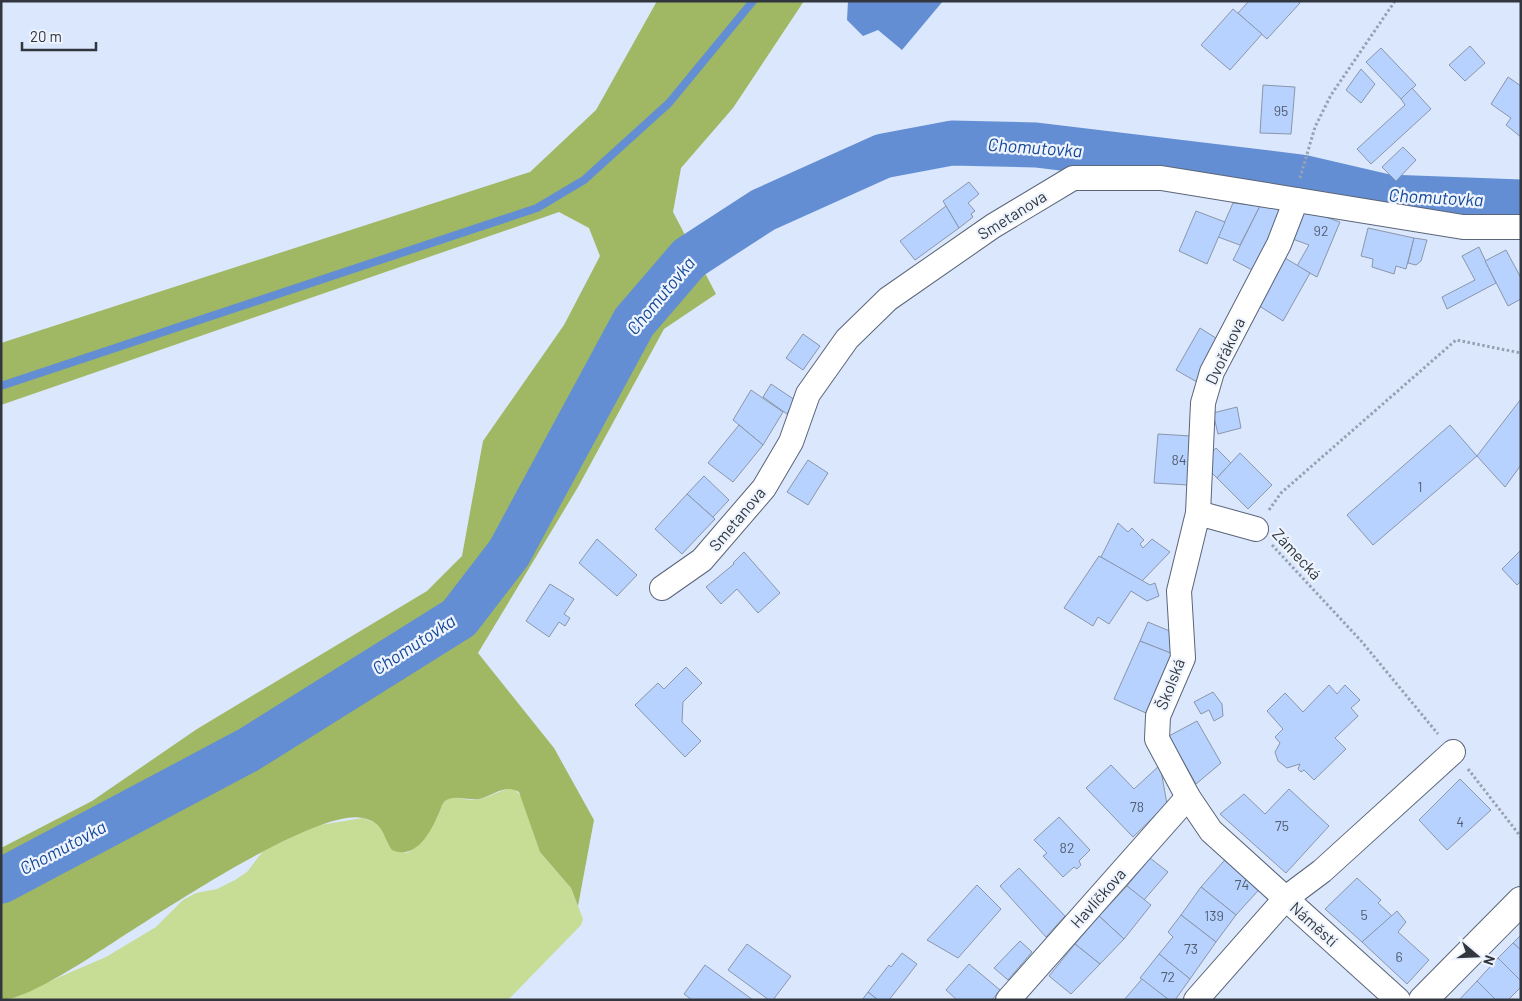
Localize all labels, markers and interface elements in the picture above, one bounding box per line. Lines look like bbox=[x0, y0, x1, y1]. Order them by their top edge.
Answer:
scale bar bbox=[22, 20, 96, 52]
text: 20 m bbox=[30, 27, 62, 45]
house number: 95 bbox=[1274, 102, 1288, 119]
water label: Chomutovka bbox=[987, 133, 1083, 161]
water label: Chomutovka bbox=[1388, 184, 1484, 210]
street label: Smetanova bbox=[974, 186, 1050, 243]
house number: 92 bbox=[1314, 222, 1328, 239]
water label: Chomutovka bbox=[621, 252, 699, 339]
street label: Dvořákova bbox=[1201, 314, 1248, 387]
house number: 84 bbox=[1171, 451, 1187, 468]
house number: 1 bbox=[1418, 478, 1422, 495]
street label: Smetanova bbox=[704, 483, 769, 554]
street label: Zámecká bbox=[1269, 524, 1326, 583]
water label: Chomutovka bbox=[368, 609, 459, 679]
street label: Školská bbox=[1151, 656, 1188, 712]
house number: 78 bbox=[1130, 798, 1144, 815]
house number: 4 bbox=[1456, 813, 1464, 830]
water label: Chomutovka bbox=[16, 815, 110, 879]
house number: 75 bbox=[1275, 817, 1289, 834]
house number: 82 bbox=[1060, 839, 1074, 856]
street label: Havlíčkova bbox=[1066, 864, 1129, 931]
house number: 74 bbox=[1235, 876, 1249, 893]
street label: Náměstí bbox=[1287, 897, 1342, 950]
house number: 5 bbox=[1360, 906, 1368, 923]
house number: 139 bbox=[1204, 907, 1224, 924]
north arrow bbox=[1452, 931, 1502, 981]
house number: 73 bbox=[1184, 940, 1198, 957]
house number: 6 bbox=[1395, 948, 1403, 965]
text: N bbox=[1480, 953, 1499, 968]
house number: 72 bbox=[1161, 968, 1175, 985]

